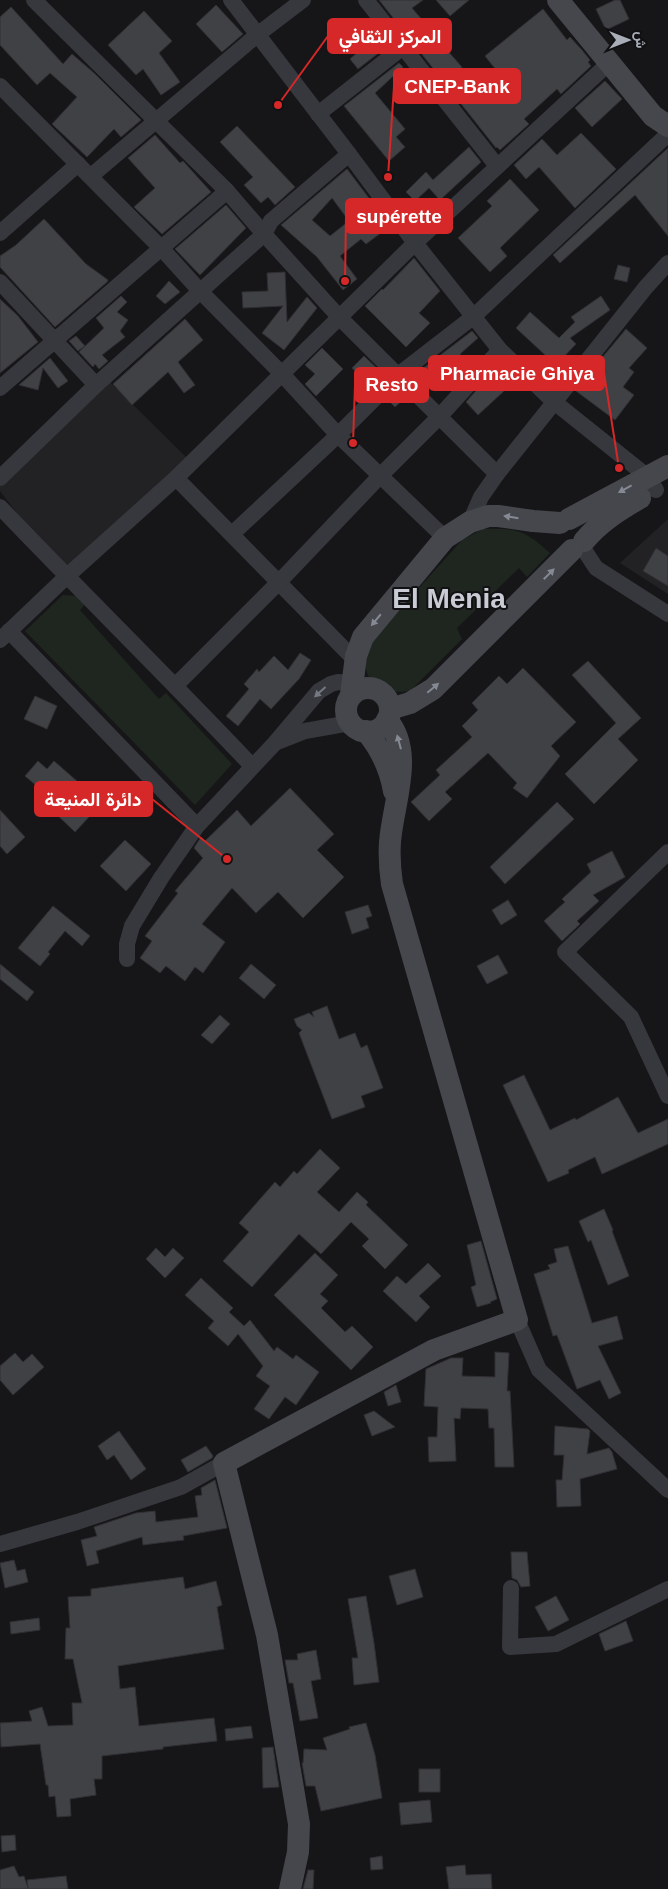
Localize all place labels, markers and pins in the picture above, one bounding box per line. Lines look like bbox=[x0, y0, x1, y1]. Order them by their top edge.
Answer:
callout: المركز الثقافي bbox=[328, 19, 451, 53]
callout: CNEP-Bank bbox=[394, 69, 520, 103]
callout: supérette bbox=[346, 199, 452, 233]
callout: Pharmacie Ghiya bbox=[429, 356, 604, 390]
callout: Resto bbox=[355, 368, 428, 402]
callout: دائرة المنيعة bbox=[35, 782, 152, 816]

